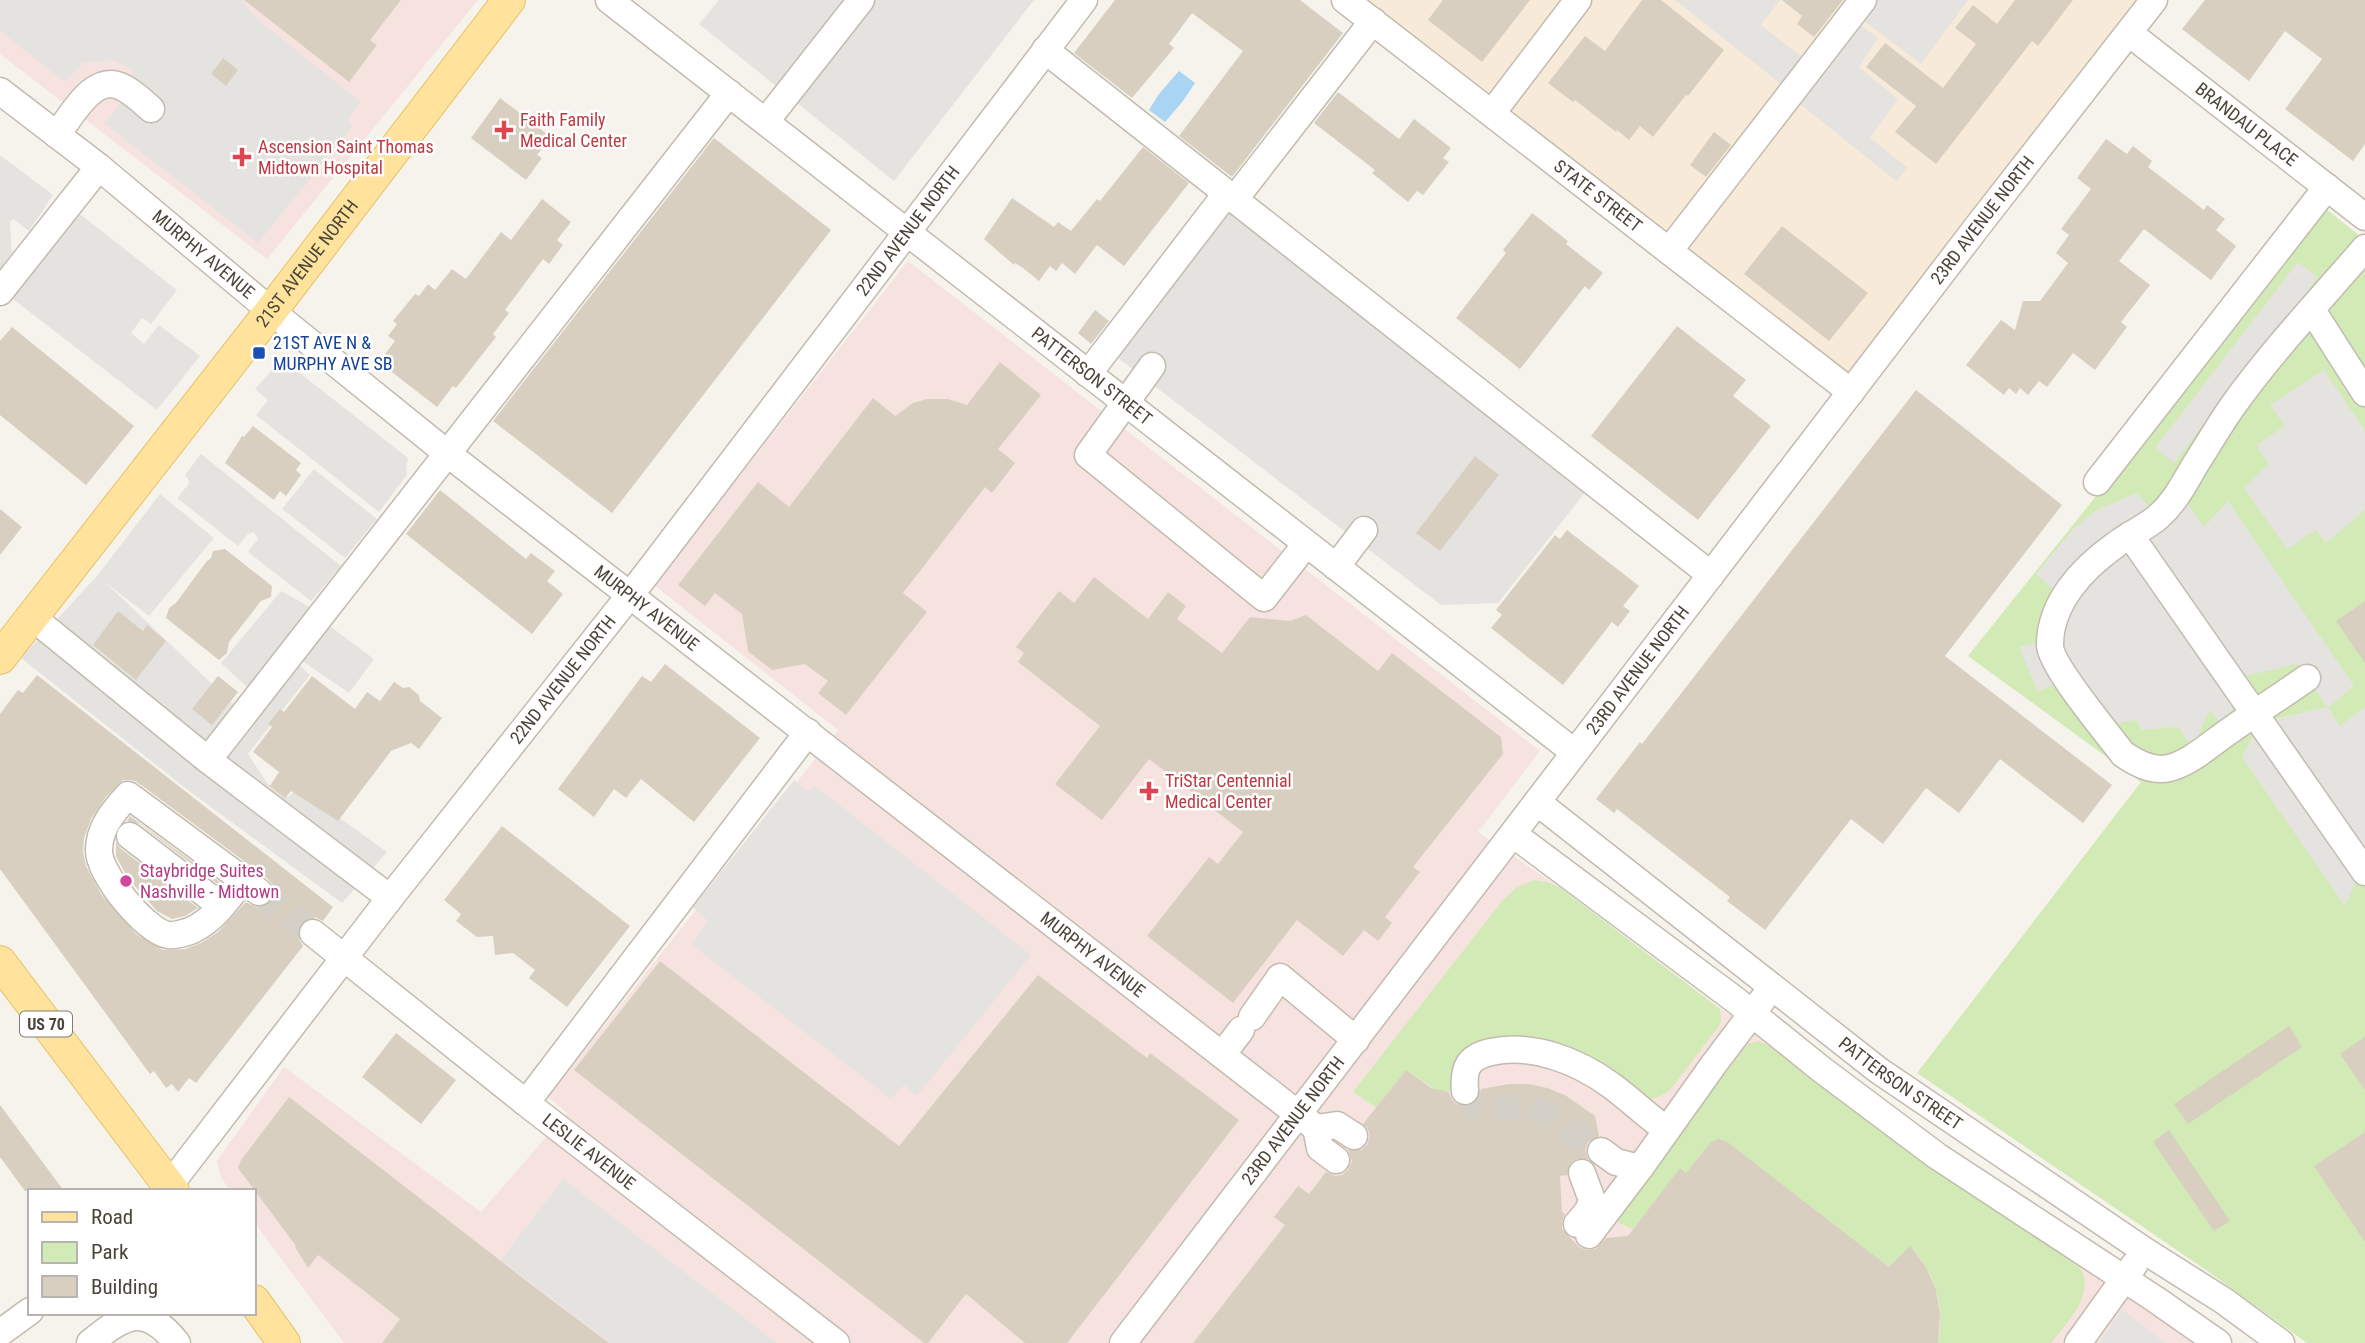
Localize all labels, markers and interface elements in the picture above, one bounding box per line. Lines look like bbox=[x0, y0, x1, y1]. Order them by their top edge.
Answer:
street label: BRANDAU PLACE bbox=[2192, 78, 2302, 171]
place label: Faith Family Medical Center bbox=[520, 109, 627, 151]
marker: Faith Family Medical Center bbox=[494, 120, 514, 140]
place label: Ascension Saint Thomas Midtown Hospital bbox=[258, 136, 434, 178]
marker: Ascension Saint Thomas Midtown Hospital bbox=[232, 147, 252, 167]
street label: 23RD AVENUE NORTH bbox=[1926, 152, 2038, 288]
street label: STATE STREET bbox=[1550, 155, 1646, 236]
street label: 22ND AVENUE NORTH bbox=[851, 162, 964, 300]
street label: 21ST AVENUE NORTH bbox=[251, 195, 362, 331]
street label: MURPHY AVENUE bbox=[148, 205, 259, 303]
street label: PATTERSON STREET bbox=[1028, 322, 1156, 429]
place label: 21ST AVE N & MURPHY AVE SB bbox=[273, 332, 393, 374]
marker: 21ST AVE N & MURPHY AVE SB bbox=[251, 345, 267, 361]
street label: MURPHY AVENUE bbox=[590, 561, 703, 655]
street label: 23RD AVENUE NORTH bbox=[1582, 602, 1693, 738]
street label: 22ND AVENUE NORTH bbox=[505, 611, 620, 748]
place label: TriStar Centennial Medical Center bbox=[1165, 770, 1292, 812]
marker: TriStar Centennial Medical Center bbox=[1139, 781, 1159, 801]
place label: Staybridge Suites Nashville - Midtown bbox=[140, 860, 279, 902]
marker: Staybridge Suites Nashville - Midtown bbox=[118, 873, 134, 889]
street label: MURPHY AVENUE bbox=[1037, 907, 1150, 1001]
road number: US 70 bbox=[20, 1012, 72, 1036]
street label: PATTERSON STREET bbox=[1835, 1032, 1967, 1134]
street label: 23RD AVENUE NORTH bbox=[1237, 1052, 1349, 1189]
street label: LESLIE AVENUE bbox=[538, 1109, 640, 1194]
legend bbox=[28, 1189, 256, 1315]
text: Road bbox=[91, 1205, 133, 1229]
text: Park bbox=[91, 1240, 129, 1264]
text: Building bbox=[91, 1275, 158, 1299]

